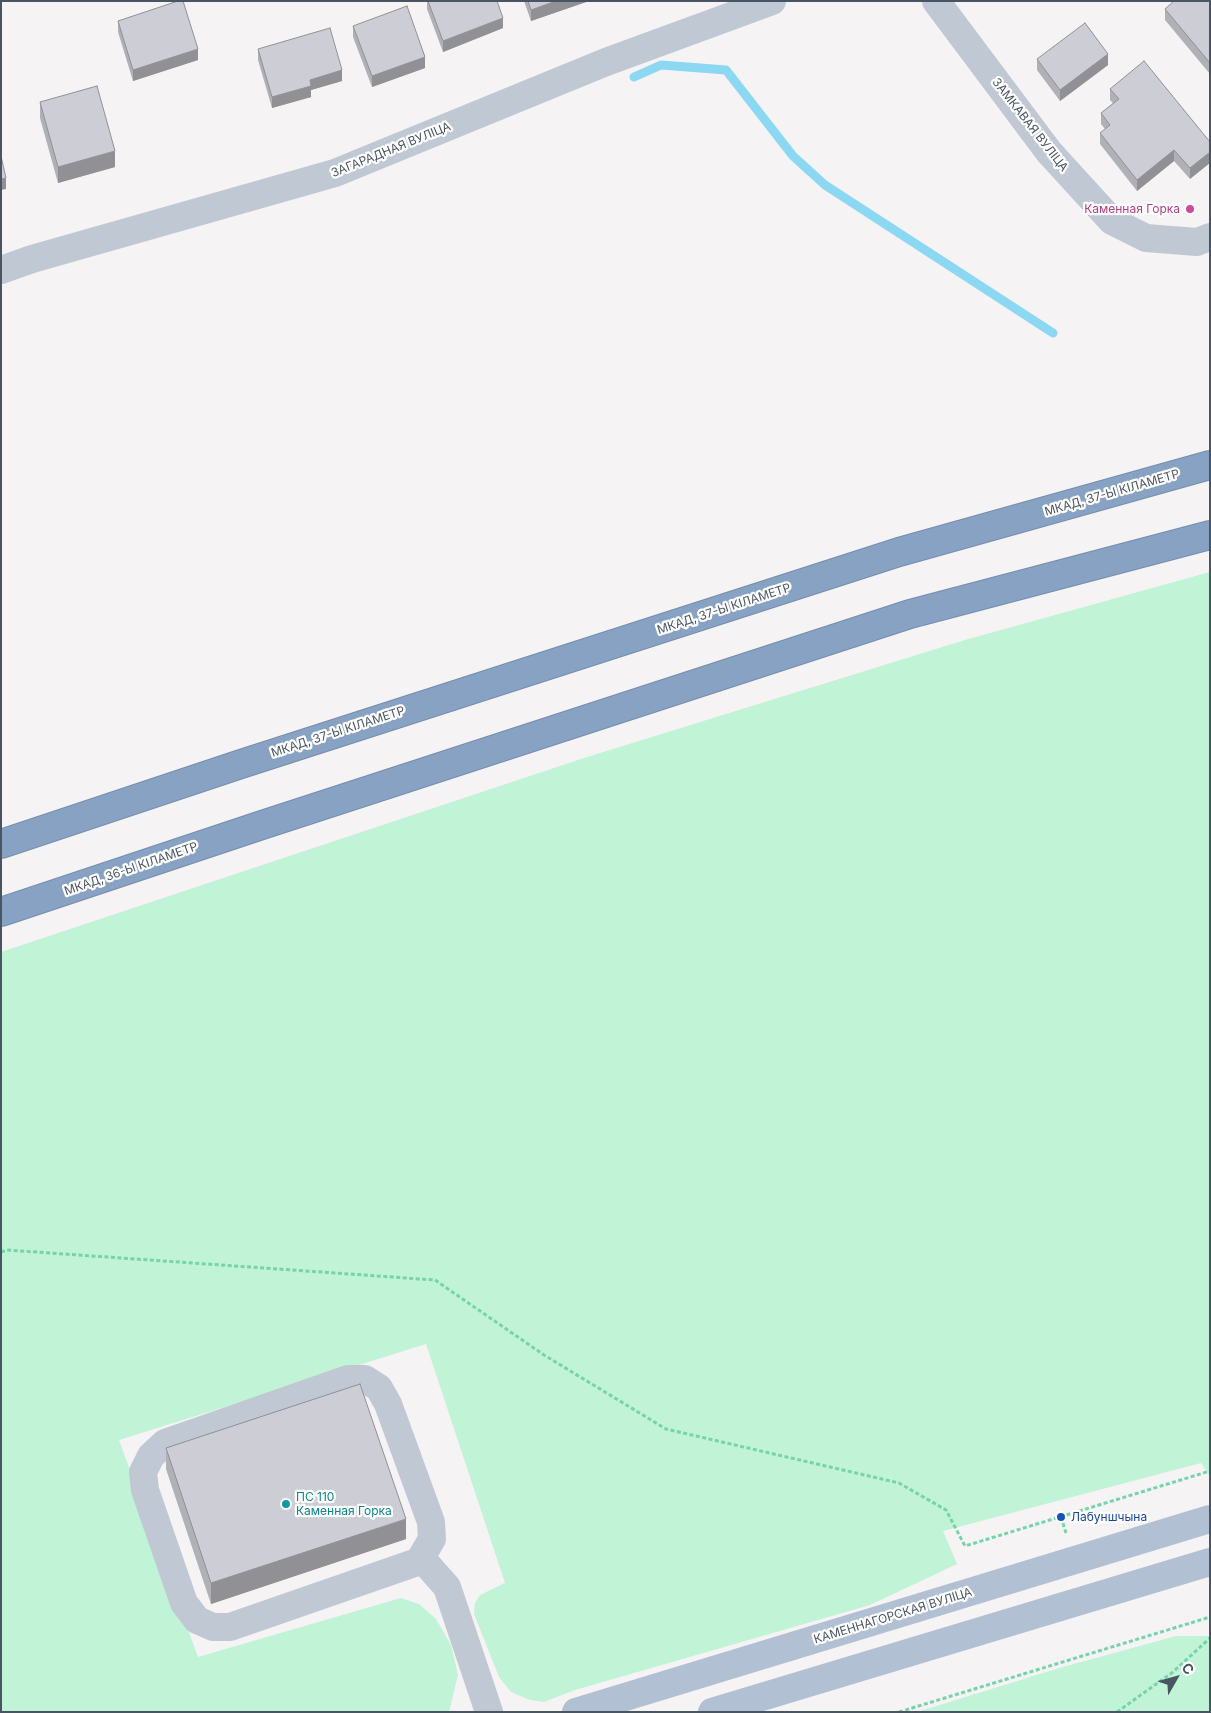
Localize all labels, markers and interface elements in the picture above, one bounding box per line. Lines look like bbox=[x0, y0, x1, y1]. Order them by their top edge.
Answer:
street label: ЗАМКАВАЯ ВУЛІЦА bbox=[989, 75, 1071, 175]
street label: ЗАГАРАДНАЯ ВУЛІЦА bbox=[329, 119, 453, 181]
place label: Каменная Горка bbox=[1084, 202, 1180, 216]
marker: Каменная Горка bbox=[1184, 203, 1196, 215]
street label: МКАД, 37-Ы КІЛАМЕТР bbox=[1043, 467, 1181, 519]
street label: МКАД, 37-Ы КІЛАМЕТР bbox=[655, 581, 793, 637]
street label: МКАД, 37-Ы КІЛАМЕТР bbox=[269, 704, 407, 760]
street label: МКАД, 36-Ы КІЛАМЕТР bbox=[62, 839, 200, 899]
place label: ПС 110 Каменная Горка bbox=[296, 1490, 392, 1518]
marker: ПС 110 Каменная Горка bbox=[280, 1498, 292, 1510]
place label: Лабуншчына bbox=[1071, 1510, 1147, 1524]
marker: Лабуншчына bbox=[1055, 1511, 1067, 1523]
street label: КАМЕННАГОРСКАЯ ВУЛІЦА bbox=[812, 1585, 974, 1647]
north arrow bbox=[1151, 1653, 1201, 1703]
text: С bbox=[1178, 1659, 1198, 1678]

